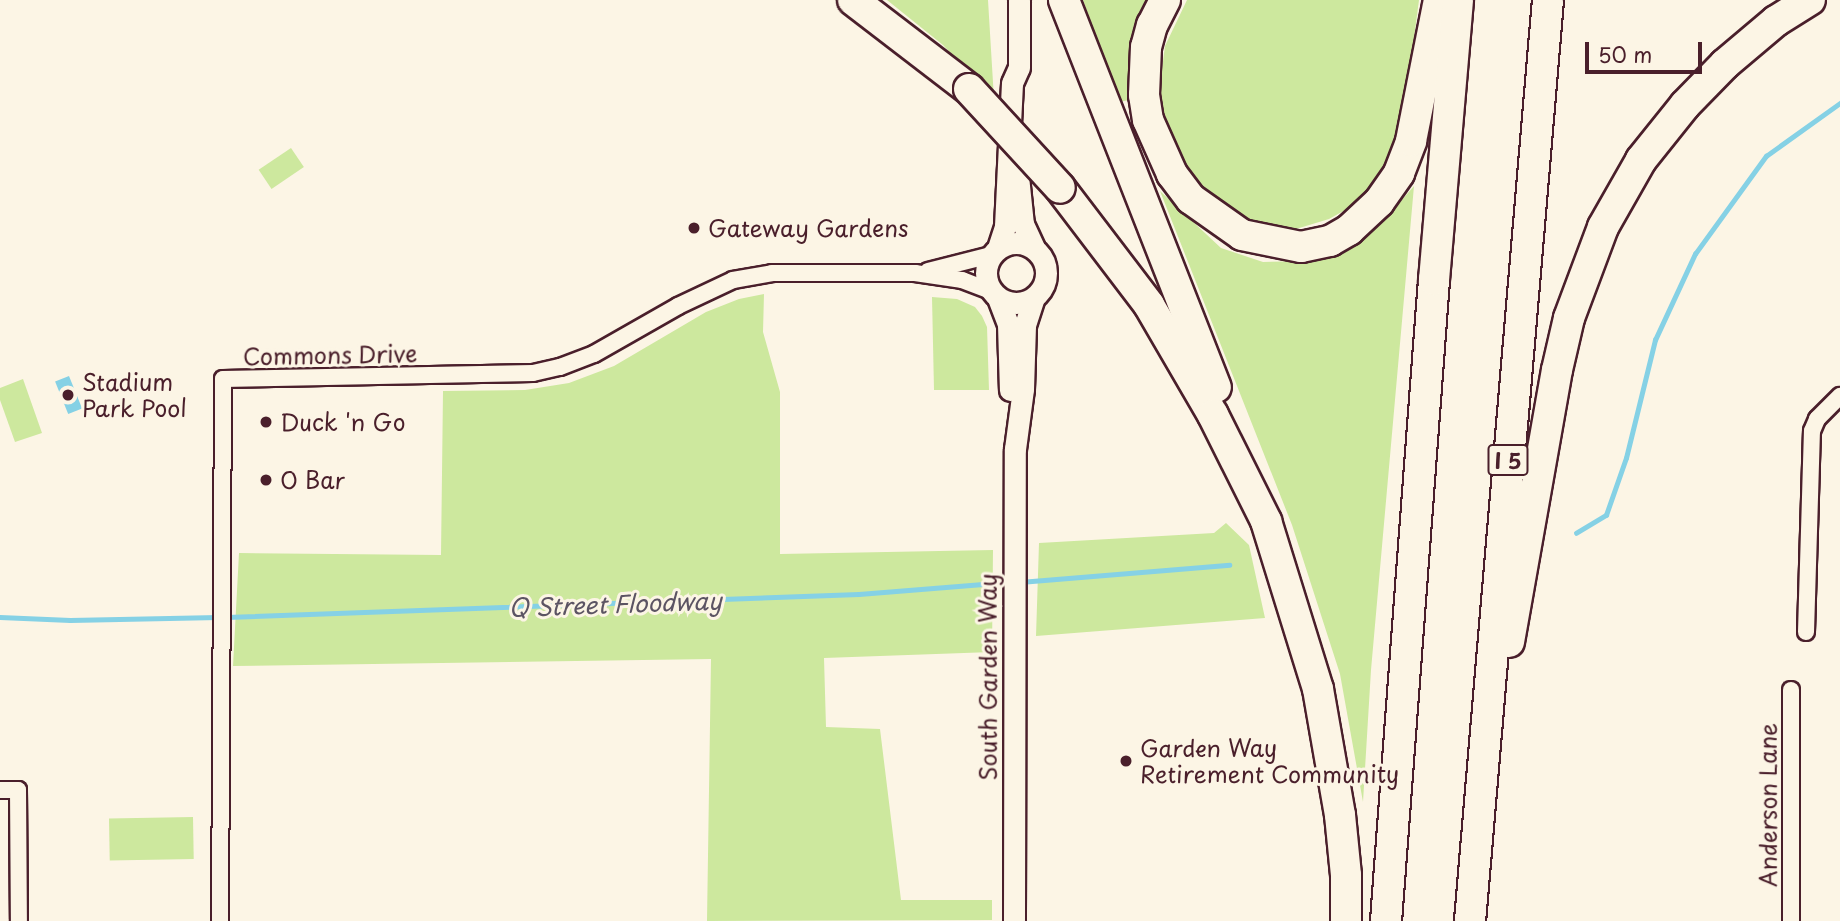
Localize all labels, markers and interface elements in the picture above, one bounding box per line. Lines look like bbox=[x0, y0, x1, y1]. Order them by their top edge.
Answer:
scale bar bbox=[1588, 28, 1705, 72]
text: 50 m bbox=[1598, 38, 1652, 70]
place label: Gateway Gardens bbox=[708, 214, 906, 242]
marker: Gateway Gardens bbox=[686, 220, 702, 236]
street label: Commons Drive bbox=[242, 340, 418, 370]
place label: Stadium Park Pool bbox=[82, 368, 187, 422]
marker: Stadium Park Pool bbox=[60, 387, 76, 403]
place label: Duck 'n Go bbox=[280, 408, 405, 436]
marker: Duck 'n Go bbox=[258, 414, 274, 430]
road number: I 5 bbox=[1487, 442, 1529, 477]
place label: O Bar bbox=[280, 466, 346, 494]
marker: O Bar bbox=[258, 472, 274, 488]
street label: South Garden Way bbox=[974, 572, 1002, 782]
water label: Q Street Floodway bbox=[507, 586, 723, 622]
street label: Anderson Lane bbox=[1754, 722, 1782, 888]
place label: Garden Way Retirement Community bbox=[1140, 734, 1399, 788]
marker: Garden Way Retirement Community bbox=[1118, 753, 1134, 769]

